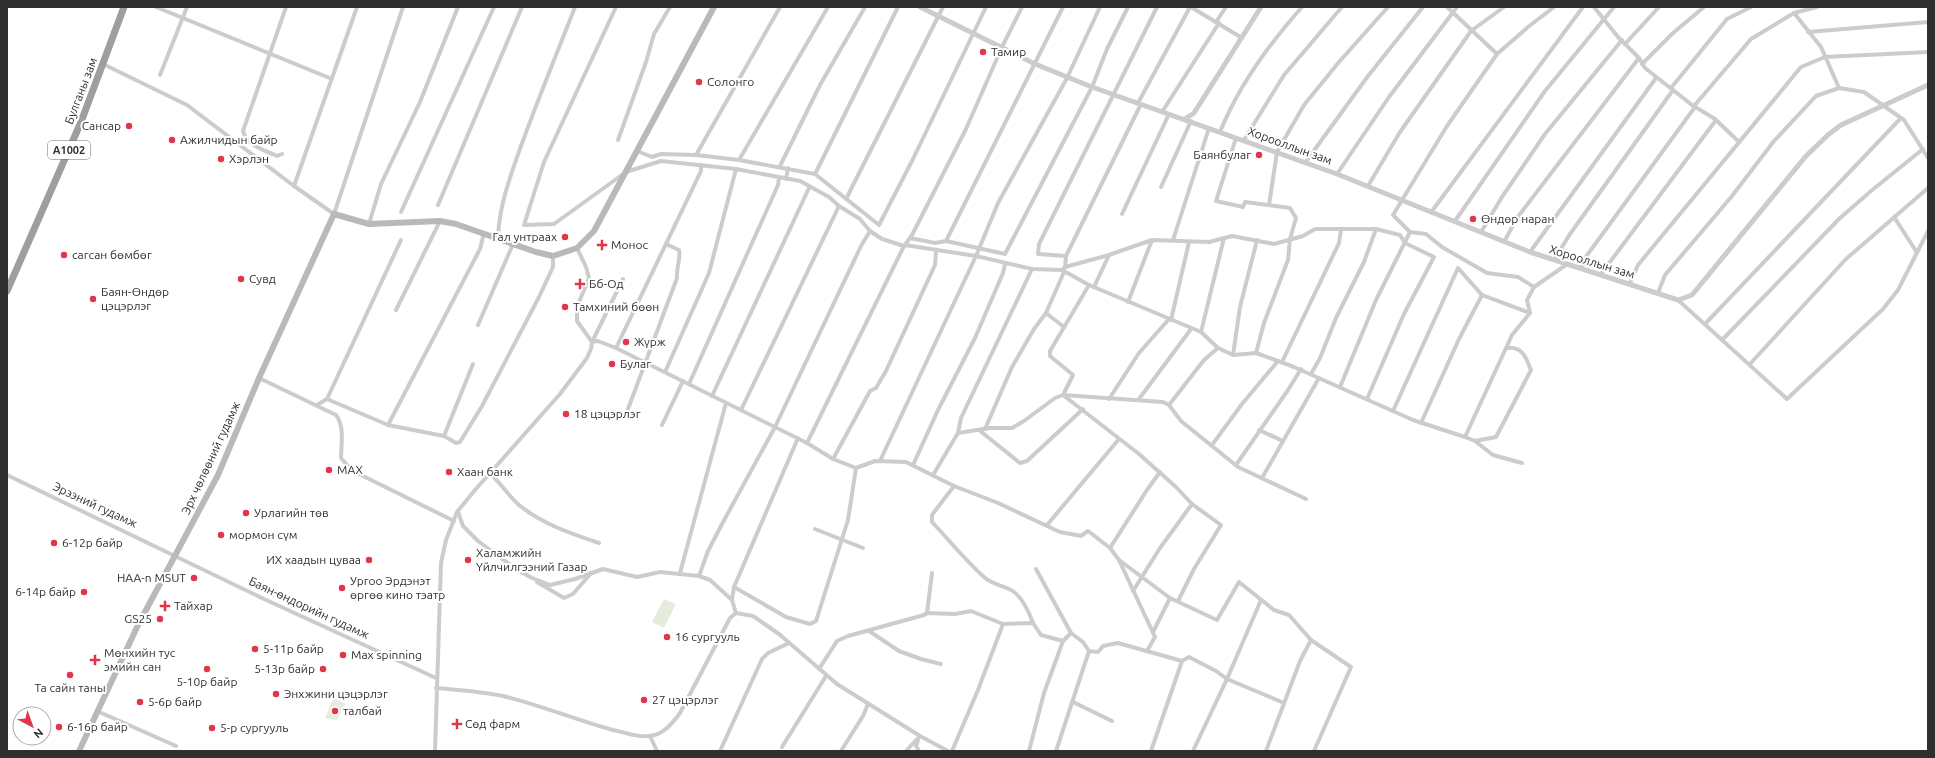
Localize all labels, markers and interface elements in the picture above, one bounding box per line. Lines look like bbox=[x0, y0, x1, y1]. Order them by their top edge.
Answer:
place label: Тамир bbox=[991, 45, 1026, 58]
marker: Тамир bbox=[978, 47, 988, 57]
street label: Булганы зам bbox=[62, 56, 99, 126]
place label: Солонго bbox=[707, 75, 754, 88]
marker: Солонго bbox=[694, 77, 704, 87]
place label: Сансар bbox=[82, 119, 121, 132]
marker: Сансар bbox=[124, 121, 134, 131]
street label: Хорооллын зам bbox=[1246, 124, 1334, 167]
place label: Ажилчидын байр bbox=[180, 133, 278, 146]
marker: Ажилчидын байр bbox=[167, 135, 177, 145]
road number: A1002 bbox=[48, 141, 90, 159]
place label: Баянбулаг bbox=[1193, 148, 1251, 161]
marker: Баянбулаг bbox=[1254, 150, 1264, 160]
place label: Хэрлэн bbox=[229, 152, 269, 165]
marker: Хэрлэн bbox=[216, 154, 226, 164]
place label: Өндөр наран bbox=[1481, 212, 1555, 225]
marker: Өндөр наран bbox=[1468, 214, 1478, 224]
place label: Гал унтраах bbox=[493, 230, 557, 243]
marker: Гал унтраах bbox=[560, 232, 570, 242]
place label: Монос bbox=[611, 238, 648, 251]
marker: Монос bbox=[596, 239, 608, 251]
street label: Хорооллын зам bbox=[1548, 242, 1636, 281]
place label: сагсан бөмбөг bbox=[72, 248, 152, 261]
marker: сагсан бөмбөг bbox=[59, 250, 69, 260]
place label: Сувд bbox=[249, 272, 276, 285]
marker: Сувд bbox=[236, 274, 246, 284]
place label: Бб-Од bbox=[589, 277, 624, 290]
marker: Бб-Од bbox=[574, 278, 586, 290]
place label: Баян-Өндөр цэцэрлэг bbox=[101, 285, 169, 312]
marker: Баян-Өндөр цэцэрлэг bbox=[88, 294, 98, 304]
place label: Тамхиний бөөн bbox=[573, 300, 659, 313]
marker: Тамхиний бөөн bbox=[560, 302, 570, 312]
place label: Жүрж bbox=[634, 335, 666, 348]
marker: Жүрж bbox=[621, 337, 631, 347]
place label: Булаг bbox=[620, 357, 651, 370]
marker: Булаг bbox=[607, 359, 617, 369]
street label: Эрх чөлөөний гудамж bbox=[179, 399, 242, 516]
place label: 18 цэцэрлэг bbox=[574, 407, 641, 420]
marker: 18 цэцэрлэг bbox=[561, 409, 571, 419]
place label: МАХ bbox=[337, 463, 364, 476]
marker: МАХ bbox=[324, 465, 334, 475]
place label: Хаан банк bbox=[457, 465, 513, 478]
marker: Хаан банк bbox=[444, 467, 454, 477]
street label: Эрээний гудамж bbox=[51, 479, 139, 530]
place label: Урлагийн төв bbox=[254, 506, 329, 519]
marker: Урлагийн төв bbox=[241, 508, 251, 518]
place label: мормон сүм bbox=[229, 528, 298, 541]
marker: мормон сүм bbox=[216, 530, 226, 540]
place label: 6-12р байр bbox=[62, 536, 123, 549]
marker: 6-12р байр bbox=[49, 538, 59, 548]
place label: Халамжийн Үйлчилгээний Газар bbox=[476, 546, 588, 573]
place label: ИХ хаадын цуваа bbox=[266, 553, 361, 566]
marker: ИХ хаадын цуваа bbox=[364, 555, 374, 565]
marker: Халамжийн Үйлчилгээний Газар bbox=[463, 555, 473, 565]
place label: HAA-n MSUT bbox=[117, 571, 186, 584]
marker: HAA-n MSUT bbox=[189, 573, 199, 583]
street label: Баян-өндорийн гудамж bbox=[247, 574, 371, 641]
place label: Ургоо Эрдэнэт өргөө кино тэатр bbox=[350, 574, 445, 601]
marker: Ургоо Эрдэнэт өргөө кино тэатр bbox=[337, 583, 347, 593]
place label: 6-14р байр bbox=[15, 585, 76, 598]
marker: 6-14р байр bbox=[79, 587, 89, 597]
place label: Тайхар bbox=[174, 599, 213, 612]
marker: Тайхар bbox=[159, 600, 171, 612]
place label: GS25 bbox=[124, 612, 152, 625]
marker: GS25 bbox=[155, 614, 165, 624]
place label: 16 сургууль bbox=[675, 630, 740, 643]
marker: 16 сургууль bbox=[662, 632, 672, 642]
place label: 5-11р байр bbox=[263, 642, 324, 655]
marker: 5-11р байр bbox=[250, 644, 260, 654]
place label: Мөнхийн тус эмийн сан bbox=[104, 646, 176, 673]
place label: Max spinning bbox=[351, 648, 422, 661]
marker: Max spinning bbox=[338, 650, 348, 660]
marker: Мөнхийн тус эмийн сан bbox=[89, 654, 101, 666]
place label: 5-13р байр bbox=[254, 662, 315, 675]
marker: 5-10р байр bbox=[202, 664, 212, 674]
marker: 5-13р байр bbox=[318, 664, 328, 674]
marker: Та сайн таны bbox=[65, 670, 75, 680]
place label: 5-10р байр bbox=[177, 675, 237, 688]
place label: Та сайн таны bbox=[34, 681, 106, 694]
place label: Энхжини цэцэрлэг bbox=[284, 687, 388, 700]
marker: Энхжини цэцэрлэг bbox=[271, 689, 281, 699]
place label: 27 цэцэрлэг bbox=[652, 693, 719, 706]
place label: 5-6р байр bbox=[148, 695, 202, 708]
marker: 27 цэцэрлэг bbox=[639, 695, 649, 705]
marker: 5-6р байр bbox=[135, 697, 145, 707]
place label: талбай bbox=[343, 704, 382, 717]
north arrow bbox=[12, 706, 52, 746]
marker: талбай bbox=[330, 706, 340, 716]
place label: Сөд фарм bbox=[465, 717, 520, 730]
marker: Сөд фарм bbox=[452, 719, 462, 729]
place label: 6-16р байр bbox=[67, 720, 128, 733]
place label: 5-р сургууль bbox=[220, 721, 288, 734]
marker: 6-16р байр bbox=[54, 722, 64, 732]
marker: 5-р сургууль bbox=[207, 723, 217, 733]
text: N bbox=[32, 726, 46, 741]

